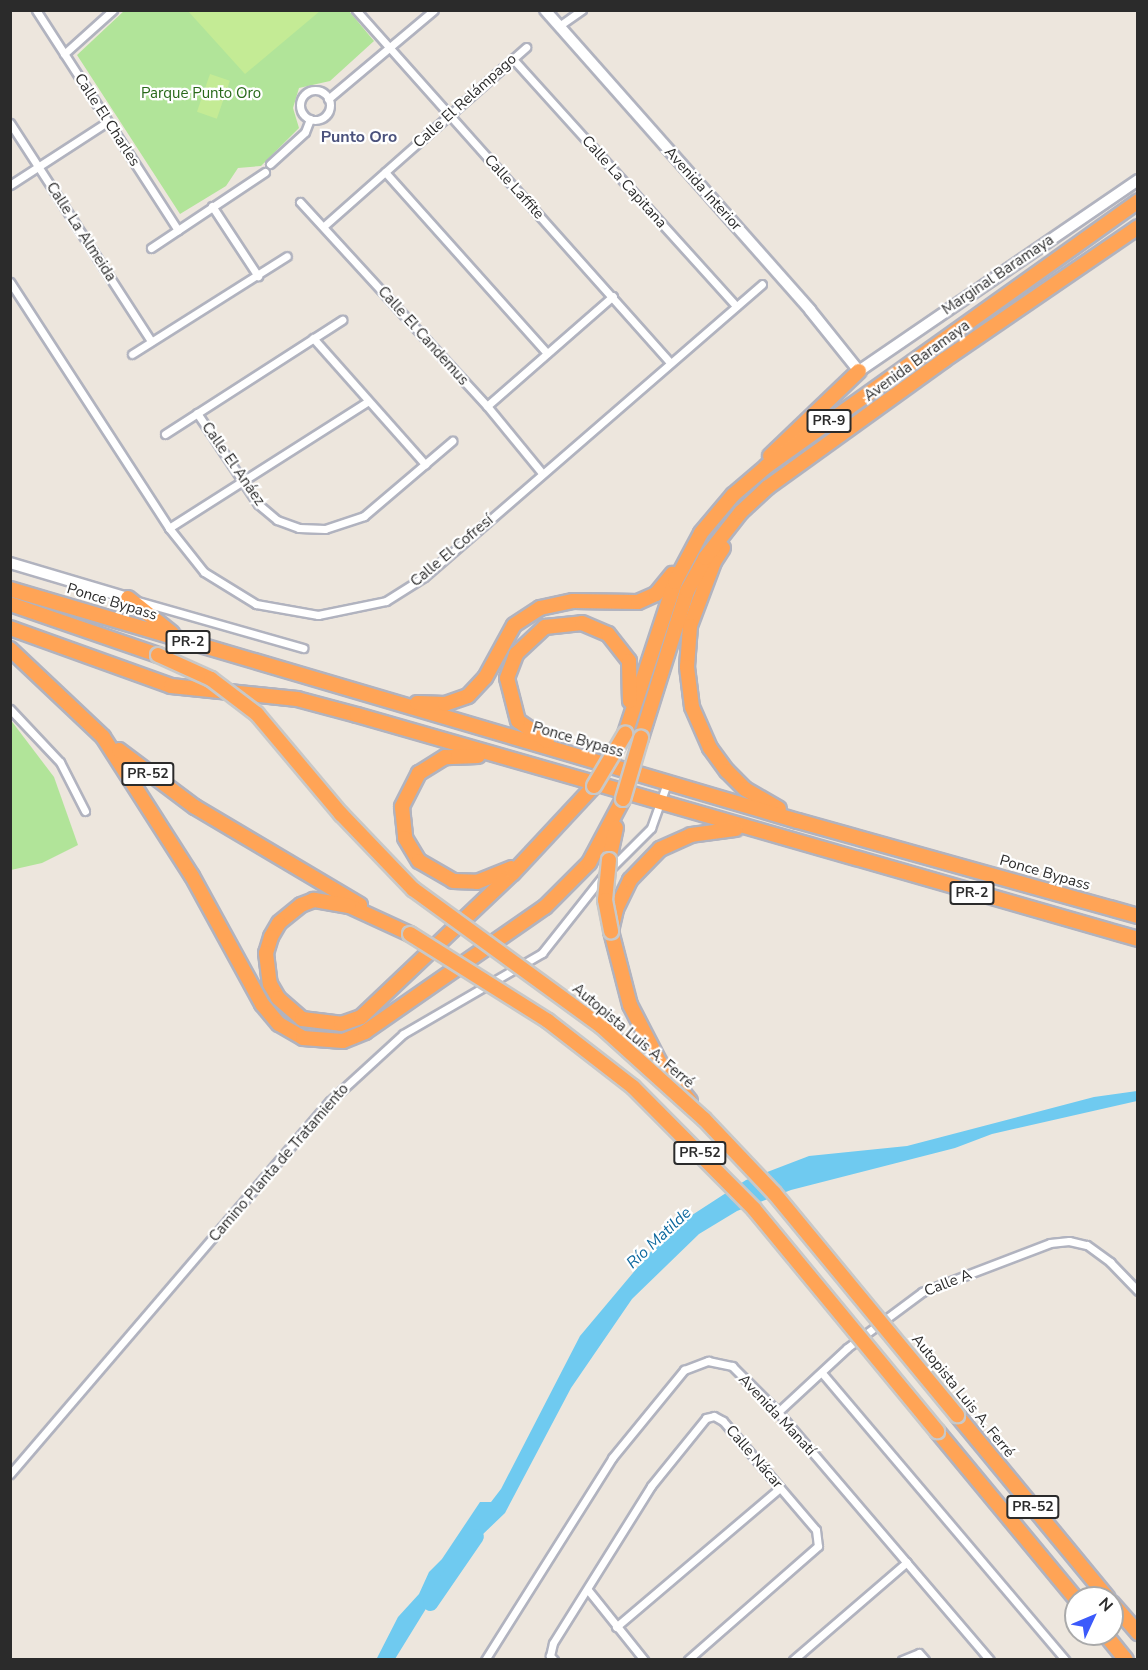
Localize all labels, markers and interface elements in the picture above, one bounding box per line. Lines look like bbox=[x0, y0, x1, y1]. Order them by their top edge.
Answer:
street label: Calle El Relámpago bbox=[410, 50, 520, 152]
street label: Calle El Charles bbox=[70, 70, 144, 170]
park label: Parque Punto Oro bbox=[141, 85, 261, 103]
district label: Punto Oro bbox=[321, 127, 397, 147]
street label: Calle La Capitana bbox=[578, 132, 670, 232]
street label: Avenida Interior bbox=[661, 143, 745, 235]
street label: Calle Laffite bbox=[480, 151, 548, 223]
street label: Calle La Almeida bbox=[42, 179, 120, 285]
street label: Marginal Baramaya bbox=[939, 231, 1057, 319]
street label: Calle El Candemus bbox=[374, 283, 472, 389]
street label: Avenida Baramaya bbox=[861, 317, 973, 405]
road number: PR-9 bbox=[806, 410, 852, 432]
street label: Calle El Anáez bbox=[198, 419, 268, 509]
street label: Calle El Cofresí bbox=[407, 511, 497, 591]
street label: Ponce Bypass bbox=[65, 580, 159, 624]
road number: PR-2 bbox=[166, 631, 210, 653]
street label: Ponce Bypass bbox=[531, 718, 625, 762]
road number: PR-52 bbox=[121, 763, 175, 785]
street label: Ponce Bypass bbox=[998, 851, 1092, 895]
road number: PR-2 bbox=[950, 882, 994, 904]
street label: Autopista Luis A. Ferré bbox=[569, 980, 697, 1092]
street label: Camino Planta de Tratamiento bbox=[205, 1080, 353, 1246]
road number: PR-52 bbox=[673, 1142, 727, 1164]
water label: Río Matilde bbox=[623, 1203, 695, 1273]
street label: Calle A bbox=[922, 1265, 974, 1301]
street label: Autopista Luis A. Ferré bbox=[908, 1331, 1018, 1461]
street label: Avenida Manatí bbox=[735, 1371, 819, 1459]
street label: Calle Nácar bbox=[722, 1422, 786, 1492]
road number: PR-52 bbox=[1006, 1496, 1060, 1518]
north arrow bbox=[1064, 1586, 1124, 1646]
text: N bbox=[1093, 1593, 1118, 1617]

